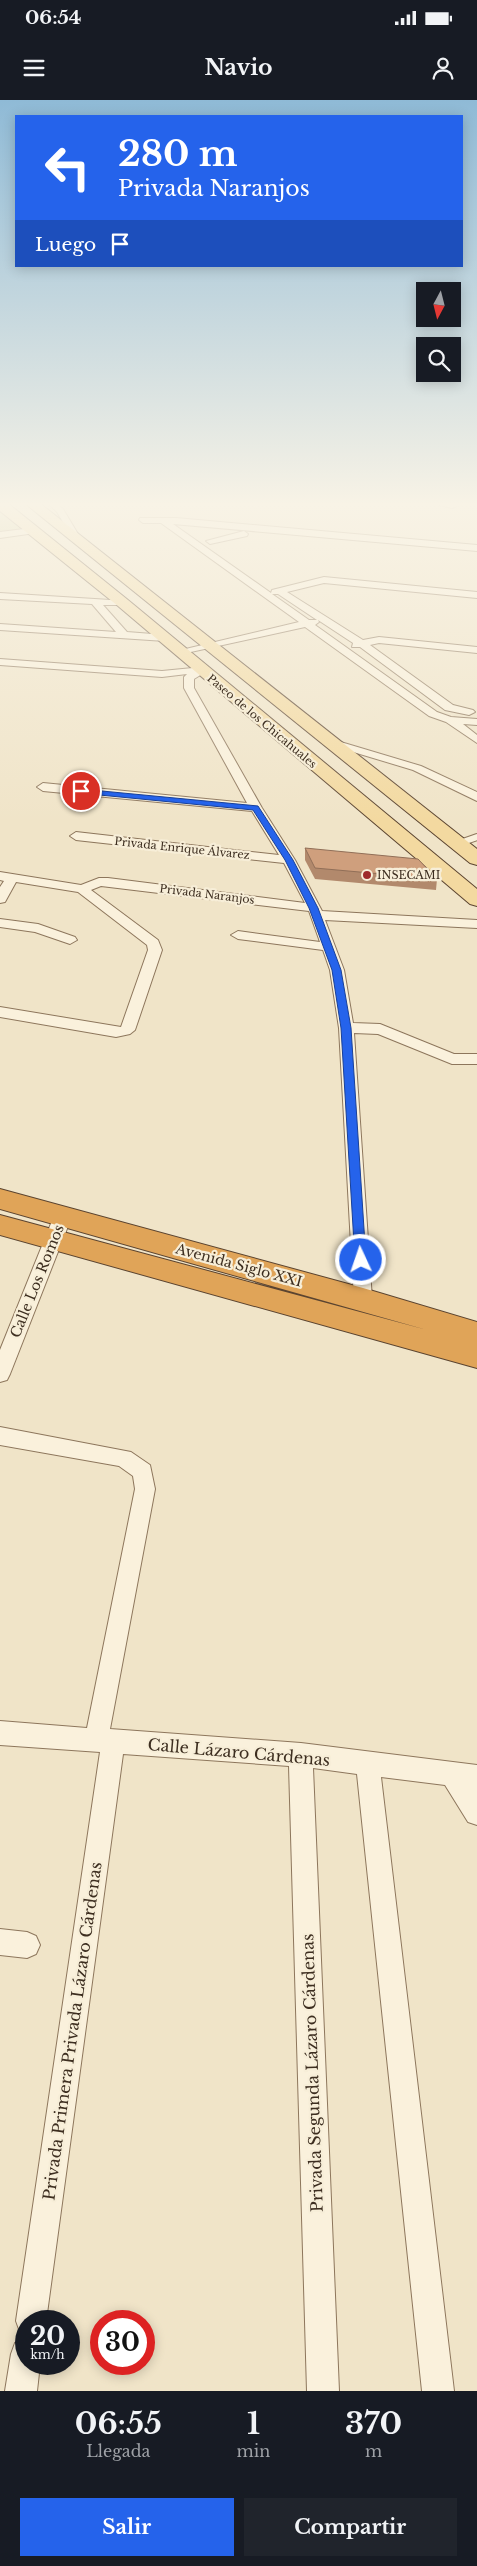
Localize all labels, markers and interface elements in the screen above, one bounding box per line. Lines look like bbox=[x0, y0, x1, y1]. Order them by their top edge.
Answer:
text: 06:54 bbox=[25, 6, 81, 29]
icon: menu bbox=[20, 54, 48, 82]
text: Navio bbox=[204, 54, 273, 81]
icon: person bbox=[429, 54, 457, 82]
text: 280 m bbox=[118, 132, 237, 175]
icon: left bbox=[35, 135, 100, 200]
text: Privada Naranjos bbox=[118, 175, 310, 202]
icon: arrive bbox=[106, 230, 134, 258]
text: Luego bbox=[35, 233, 96, 256]
north arrow bbox=[416, 282, 461, 328]
map controls bbox=[416, 282, 461, 382]
button: search bbox=[416, 337, 461, 382]
street label: Paseo de los Chicahuales bbox=[204, 671, 320, 771]
pin bbox=[60, 770, 102, 812]
icon: arrive bbox=[67, 777, 95, 805]
street label: Privada Enrique Álvarez bbox=[114, 834, 250, 862]
place label: INSECAMI bbox=[377, 868, 441, 882]
marker: INSECAMI bbox=[361, 869, 373, 881]
street label: Privada Naranjos bbox=[159, 881, 255, 907]
street label: Calle Los Romos bbox=[6, 1222, 68, 1340]
position arrow bbox=[334, 1233, 386, 1285]
street label: Avenida Siglo XXI bbox=[173, 1239, 304, 1291]
street label: Calle Lázaro Cárdenas bbox=[147, 1734, 331, 1770]
street label: Privada Primera Privada Lázaro Cárdenas bbox=[38, 1861, 106, 2201]
street label: Privada Segunda Lázaro Cárdenas bbox=[297, 1933, 327, 2213]
speed limit sign: 30 bbox=[90, 2310, 155, 2375]
text: 20 bbox=[30, 2321, 65, 2352]
text: km/h bbox=[30, 2347, 65, 2362]
text: 06:55 bbox=[75, 2405, 162, 2442]
text: 1 bbox=[247, 2405, 260, 2442]
text: 370 bbox=[345, 2405, 402, 2442]
text: Llegada bbox=[86, 2441, 150, 2461]
text: min bbox=[237, 2441, 270, 2461]
text: m bbox=[365, 2441, 382, 2461]
button: Salir bbox=[20, 2498, 234, 2556]
button: Compartir bbox=[244, 2498, 457, 2556]

